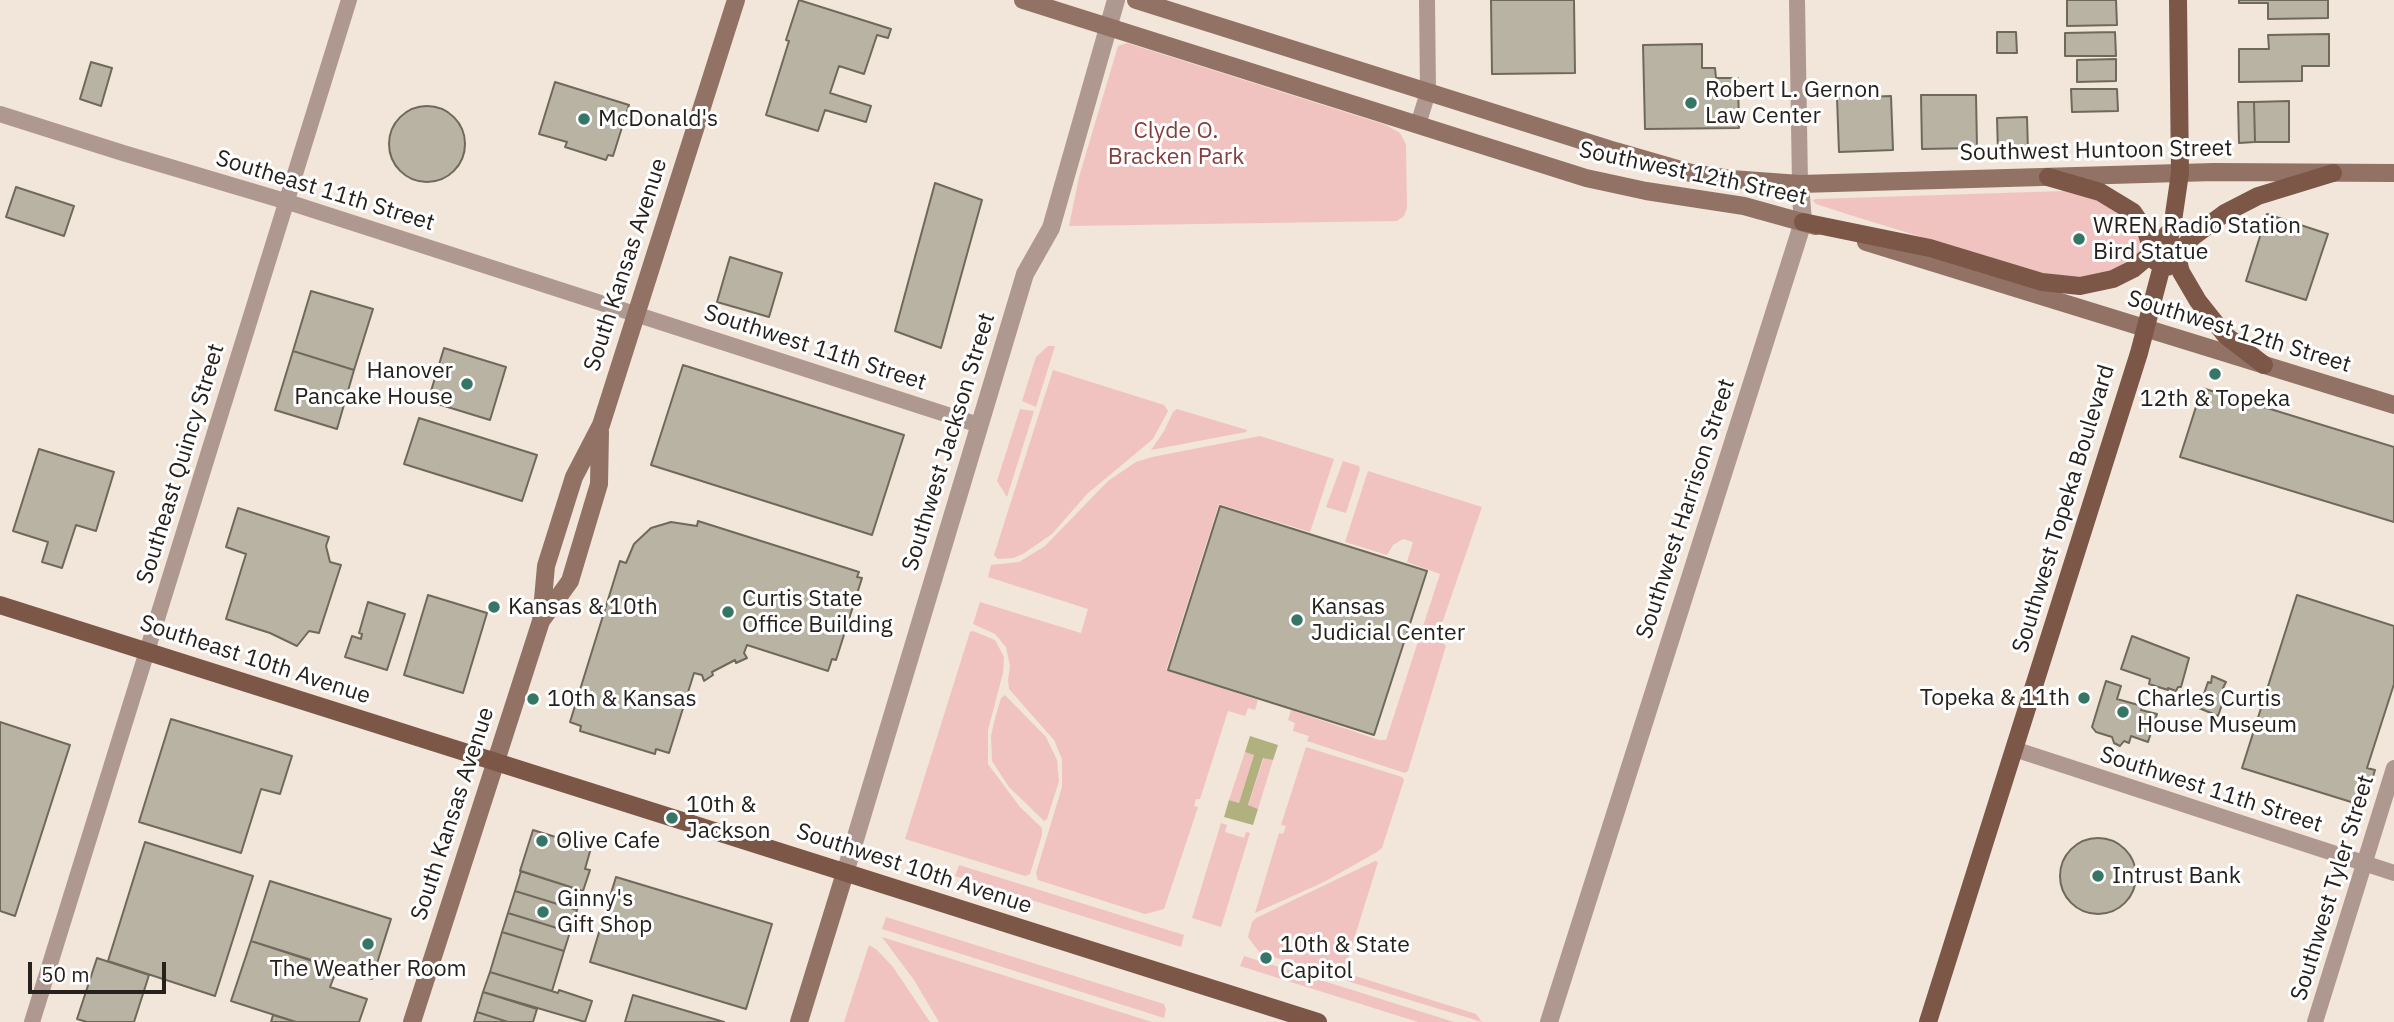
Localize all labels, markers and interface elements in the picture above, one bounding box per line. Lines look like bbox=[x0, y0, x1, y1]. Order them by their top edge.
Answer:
place label: Robert L. Gernon Law Center bbox=[1705, 76, 1880, 130]
marker: Robert L. Gernon Law Center bbox=[1683, 95, 1699, 111]
place label: McDonald's bbox=[598, 105, 718, 133]
marker: McDonald's bbox=[576, 111, 592, 127]
park label: Clyde O. Bracken Park bbox=[1108, 117, 1244, 171]
street label: Southwest Huntoon Street bbox=[1959, 135, 2233, 167]
street label: Southwest 12th Street bbox=[1577, 136, 1809, 212]
street label: Southeast 11th Street bbox=[212, 145, 438, 237]
street label: South Kansas Avenue bbox=[579, 155, 673, 375]
place label: WREN Radio Station Bird Statue bbox=[2093, 212, 2301, 266]
marker: WREN Radio Station Bird Statue bbox=[2071, 231, 2087, 247]
street label: Southwest 12th Street bbox=[2124, 285, 2354, 379]
street label: Southwest 11th Street bbox=[700, 299, 930, 397]
street label: Southwest Jackson Street bbox=[897, 310, 1001, 574]
street label: Southeast Quincy Street bbox=[131, 341, 231, 587]
place label: Hanover Pancake House bbox=[294, 357, 453, 411]
street label: Southwest Topeka Boulevard bbox=[2007, 362, 2121, 656]
marker: 12th & Topeka bbox=[2207, 366, 2223, 382]
street label: Southwest Harrison Street bbox=[1631, 375, 1741, 643]
marker: Hanover Pancake House bbox=[459, 376, 475, 392]
place label: 12th & Topeka bbox=[2140, 385, 2290, 413]
place label: Curtis State Office Building bbox=[742, 585, 893, 639]
place label: Kansas & 10th bbox=[508, 593, 658, 621]
place label: Kansas Judicial Center bbox=[1311, 593, 1465, 647]
marker: Kansas & 10th bbox=[486, 599, 502, 615]
marker: Curtis State Office Building bbox=[720, 604, 736, 620]
street label: Southeast 10th Avenue bbox=[136, 610, 374, 710]
marker: Kansas Judicial Center bbox=[1289, 612, 1305, 628]
place label: Topeka & 11th bbox=[1920, 684, 2070, 712]
place label: 10th & Kansas bbox=[547, 685, 697, 713]
place label: Charles Curtis House Museum bbox=[2137, 685, 2297, 739]
marker: Topeka & 11th bbox=[2076, 690, 2092, 706]
marker: 10th & Kansas bbox=[525, 691, 541, 707]
street label: South Kansas Avenue bbox=[406, 704, 500, 924]
marker: Charles Curtis House Museum bbox=[2115, 704, 2131, 720]
street label: Southwest 11th Street bbox=[2096, 741, 2326, 839]
street label: Southwest Tyler Street bbox=[2286, 772, 2380, 1004]
place label: 10th & Jackson bbox=[686, 791, 771, 845]
marker: 10th & Jackson bbox=[664, 810, 680, 826]
street label: Southwest 10th Avenue bbox=[793, 818, 1035, 920]
place label: Olive Cafe bbox=[556, 827, 660, 855]
marker: Olive Cafe bbox=[534, 833, 550, 849]
place label: Intrust Bank bbox=[2112, 862, 2241, 890]
marker: Intrust Bank bbox=[2090, 868, 2106, 884]
place label: Ginny's Gift Shop bbox=[557, 885, 652, 939]
marker: Ginny's Gift Shop bbox=[535, 904, 551, 920]
place label: 10th & State Capitol bbox=[1280, 931, 1410, 985]
marker: The Weather Room bbox=[360, 936, 376, 952]
scale bar bbox=[32, 948, 170, 992]
marker: 10th & State Capitol bbox=[1258, 950, 1274, 966]
place label: The Weather Room bbox=[269, 955, 467, 983]
text: 50 m bbox=[41, 960, 90, 988]

